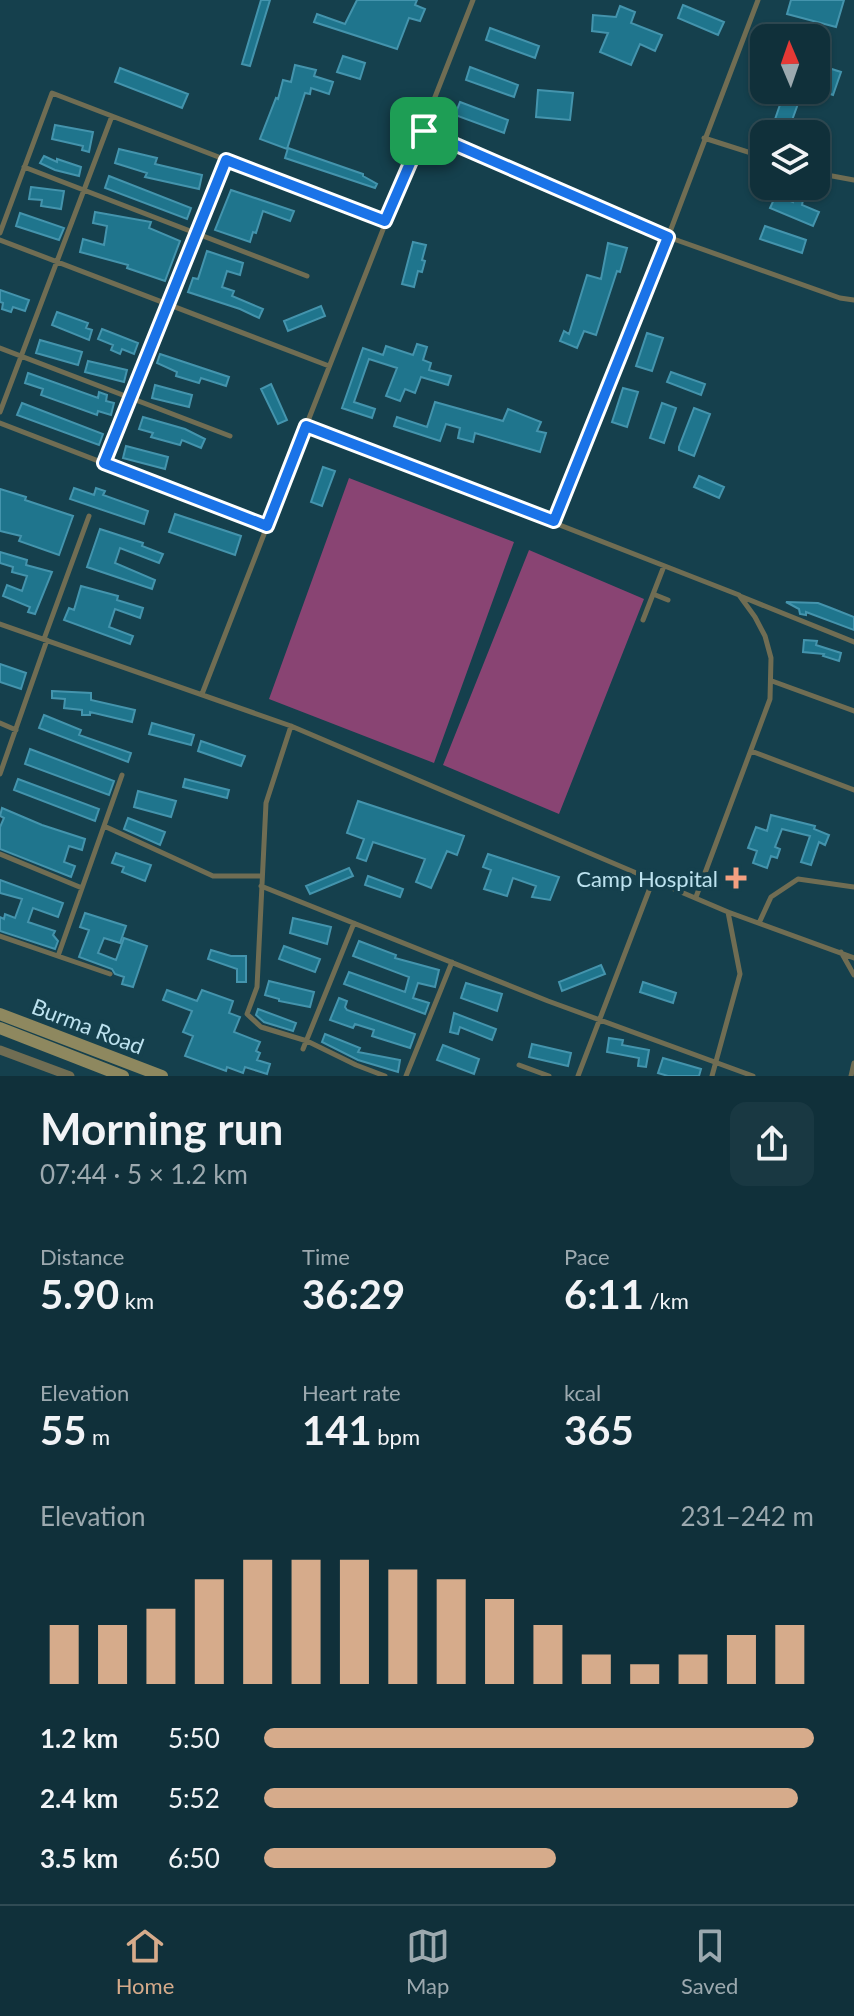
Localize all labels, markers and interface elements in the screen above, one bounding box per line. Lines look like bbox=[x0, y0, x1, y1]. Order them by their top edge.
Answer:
north arrow bbox=[750, 24, 830, 104]
map controls bbox=[750, 24, 830, 200]
pin bbox=[390, 97, 458, 165]
icon: arrive bbox=[402, 109, 446, 153]
button: layers bbox=[750, 120, 830, 200]
place label: Camp Hospital bbox=[576, 865, 718, 892]
marker: Camp Hospital bbox=[725, 867, 747, 889]
street label: Burma Road bbox=[28, 992, 148, 1060]
text: Morning run bbox=[40, 1102, 283, 1154]
button: share bbox=[730, 1102, 814, 1186]
text: 07:44 · 5 × 1.2 km bbox=[40, 1158, 248, 1190]
text: Distance bbox=[40, 1243, 124, 1270]
text: Time bbox=[302, 1243, 350, 1270]
text: Pace bbox=[564, 1243, 610, 1270]
text: 5.90 bbox=[40, 1270, 119, 1318]
text: 36:29 bbox=[302, 1270, 405, 1318]
text: 6:11 bbox=[564, 1270, 644, 1318]
text: km bbox=[119, 1287, 154, 1314]
text: /km bbox=[644, 1287, 689, 1314]
text: Elevation bbox=[40, 1379, 129, 1406]
text: Heart rate bbox=[302, 1379, 401, 1406]
text: kcal bbox=[564, 1379, 601, 1406]
text: 55 bbox=[40, 1406, 86, 1454]
text: 141 bbox=[302, 1406, 372, 1454]
text: 365 bbox=[564, 1406, 634, 1454]
text: m bbox=[86, 1423, 110, 1450]
text: bpm bbox=[372, 1423, 420, 1450]
text: Elevation bbox=[40, 1500, 146, 1532]
text: 231–242 m bbox=[680, 1500, 814, 1532]
text: 1.2 km bbox=[40, 1722, 118, 1754]
text: 5:50 bbox=[168, 1722, 220, 1754]
text: 2.4 km bbox=[40, 1782, 118, 1814]
text: 5:52 bbox=[168, 1782, 220, 1814]
text: 3.5 km bbox=[40, 1842, 118, 1874]
text: 6:50 bbox=[168, 1842, 220, 1874]
tab: Home bbox=[116, 1924, 174, 1999]
tab: Map bbox=[406, 1924, 450, 1999]
tab: Saved bbox=[681, 1924, 738, 1999]

